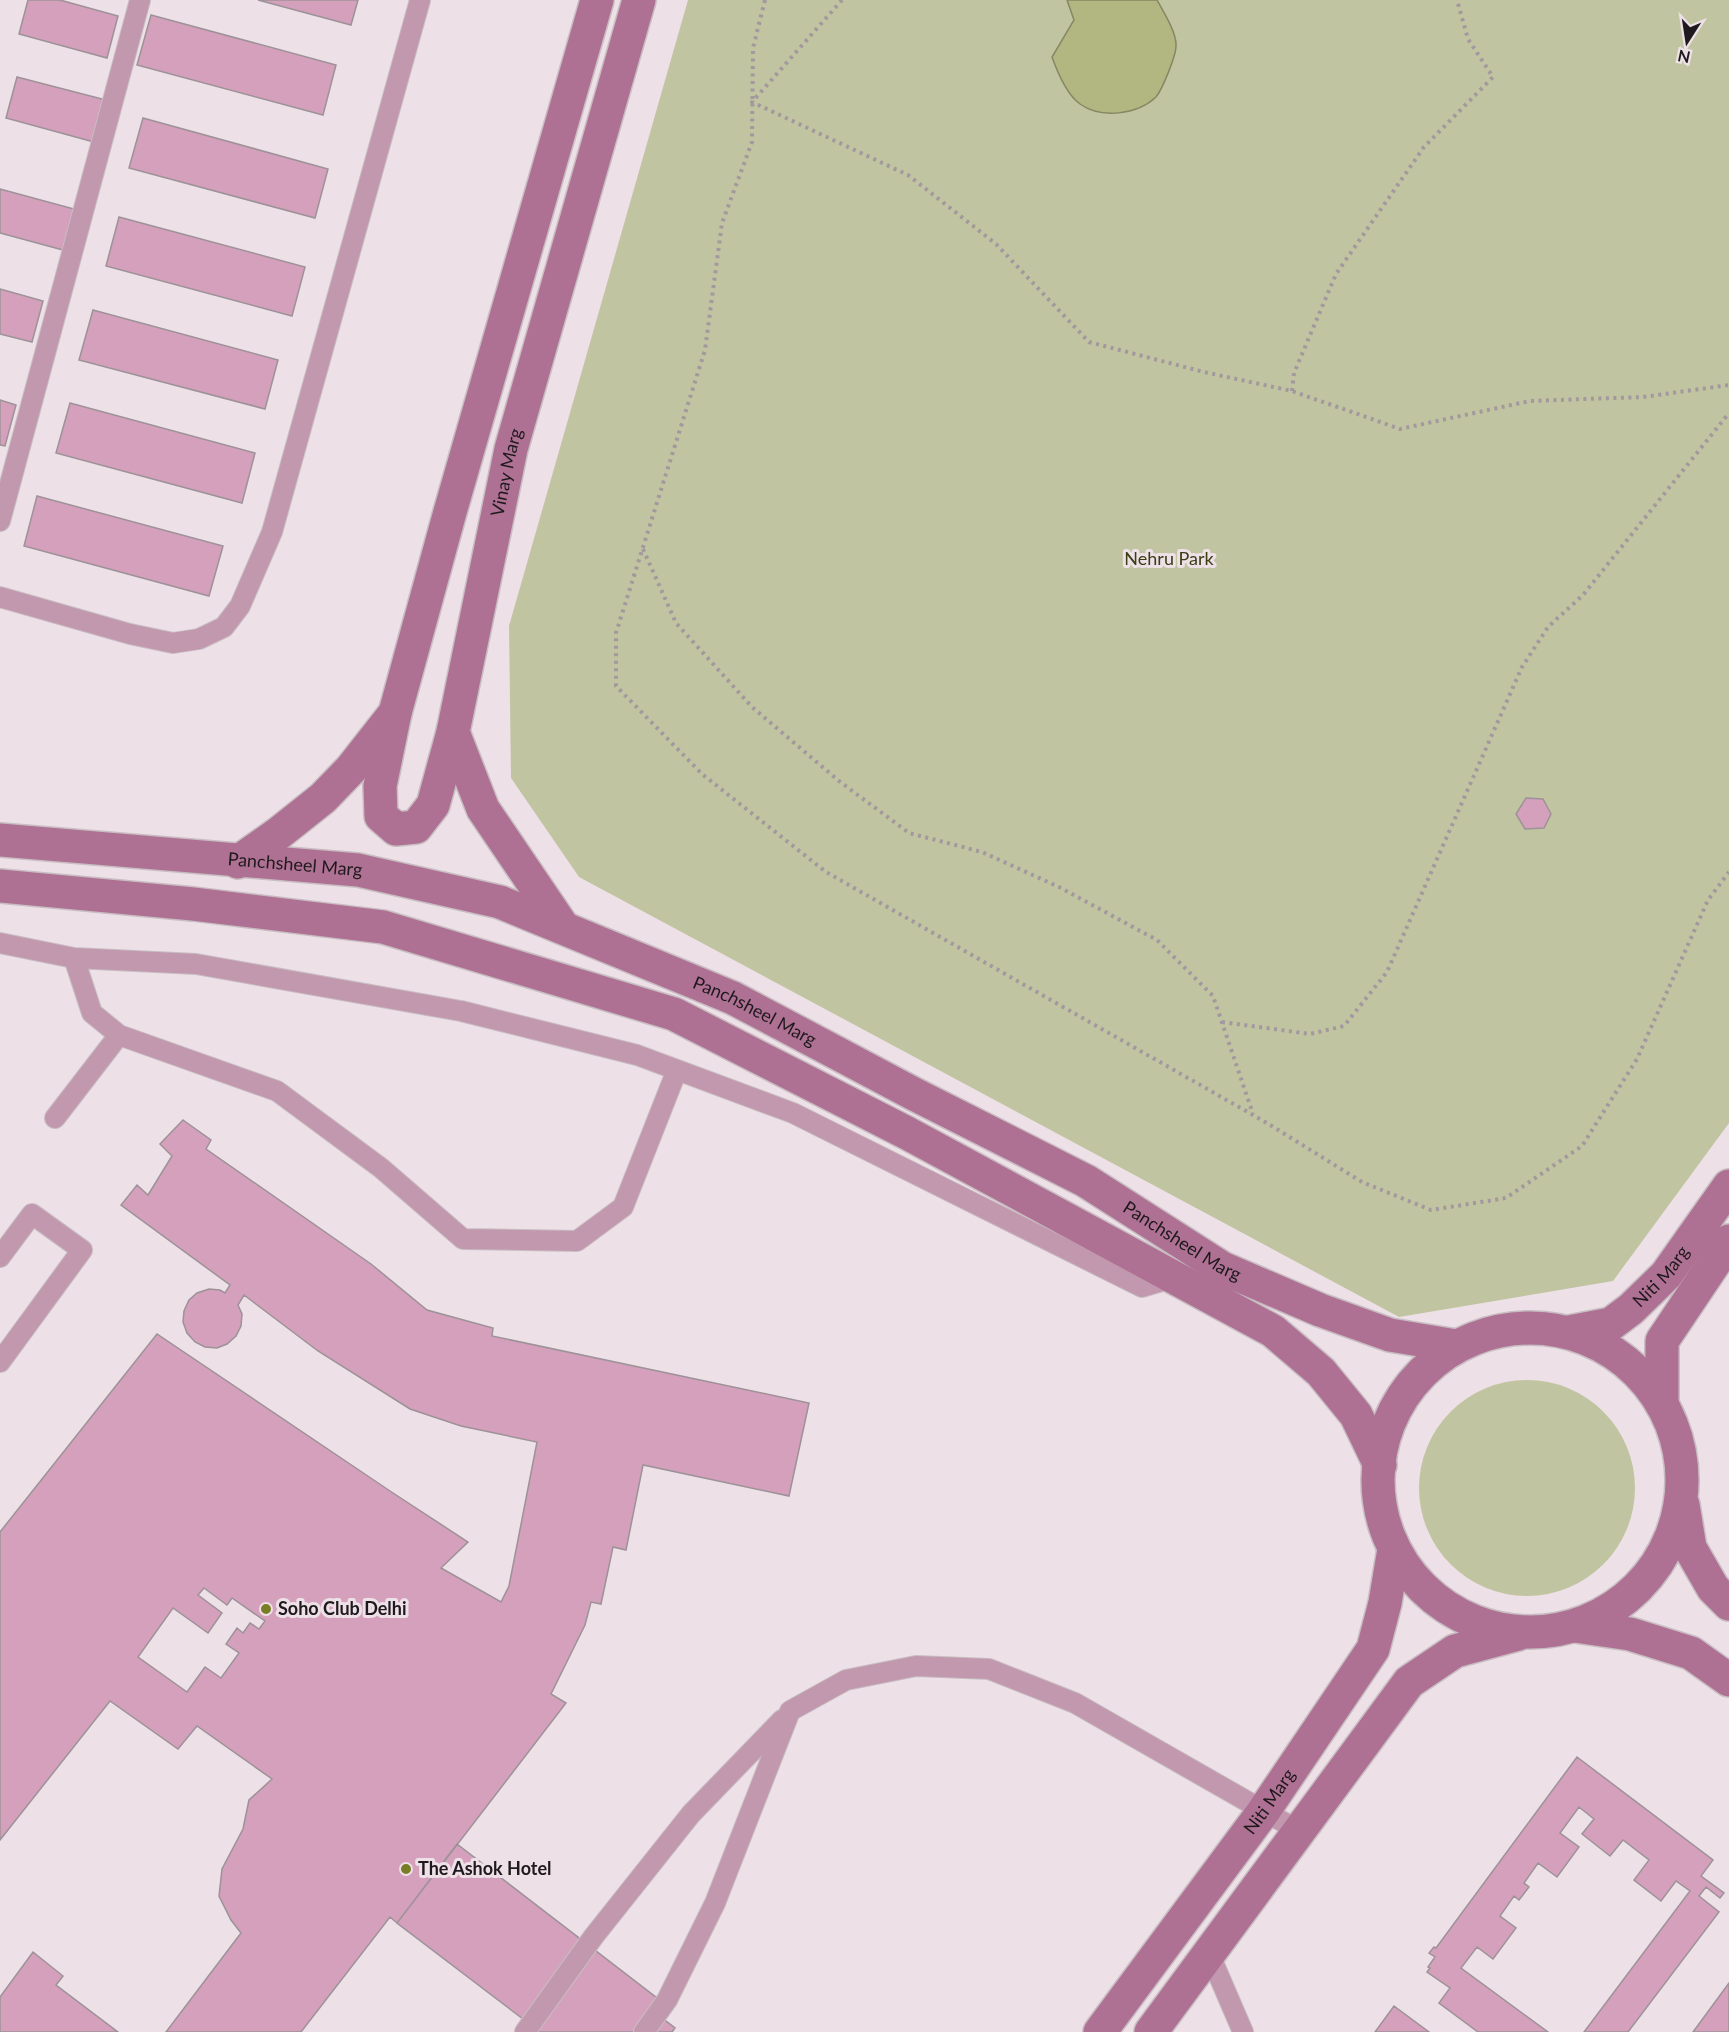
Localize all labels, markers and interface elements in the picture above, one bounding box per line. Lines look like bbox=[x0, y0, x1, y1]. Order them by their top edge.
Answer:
north arrow bbox=[1657, 12, 1717, 72]
text: N bbox=[1676, 47, 1692, 68]
street label: Vinay Marg bbox=[485, 425, 526, 518]
park label: Nehru Park bbox=[1124, 547, 1215, 569]
street label: Panchsheel Marg bbox=[227, 847, 363, 880]
street label: Panchsheel Marg bbox=[690, 971, 821, 1050]
street label: Panchsheel Marg bbox=[1119, 1196, 1245, 1285]
street label: Niti Marg bbox=[1628, 1241, 1693, 1311]
place label: Soho Club Delhi bbox=[278, 1597, 407, 1619]
marker: Soho Club Delhi bbox=[259, 1602, 273, 1616]
street label: Niti Marg bbox=[1238, 1764, 1299, 1838]
place label: The Ashok Hotel bbox=[418, 1857, 552, 1879]
marker: The Ashok Hotel bbox=[399, 1862, 413, 1876]

